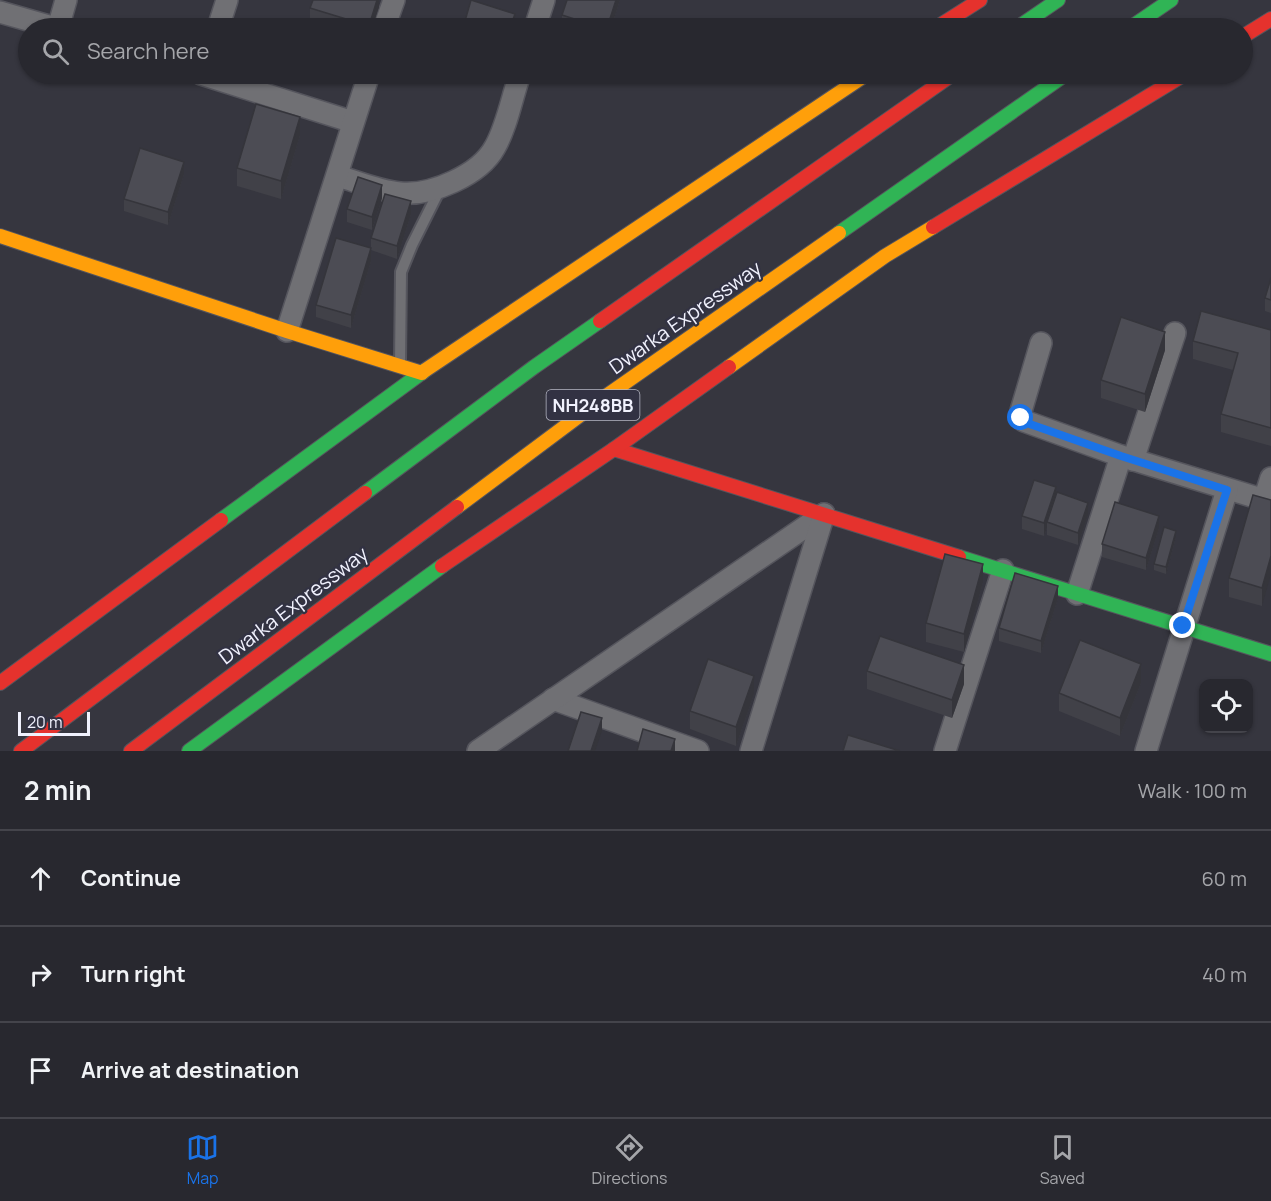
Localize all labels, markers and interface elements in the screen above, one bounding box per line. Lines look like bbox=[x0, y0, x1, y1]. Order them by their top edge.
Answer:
search box bbox=[18, 18, 1253, 84]
icon: search bbox=[39, 35, 72, 68]
text: Search here bbox=[87, 36, 209, 66]
street label: Dwarka Expressway bbox=[603, 254, 767, 380]
road number: NH248BB bbox=[546, 390, 640, 420]
route start bbox=[1007, 404, 1033, 430]
street label: Dwarka Expressway bbox=[213, 540, 374, 670]
route end bbox=[1169, 612, 1195, 638]
map controls bbox=[1199, 679, 1253, 733]
button: locate bbox=[1199, 679, 1253, 733]
scale bar bbox=[18, 709, 90, 736]
text: 20 m bbox=[27, 711, 63, 733]
text: 2 min bbox=[24, 772, 92, 808]
text: Walk · 100 m bbox=[1138, 777, 1247, 804]
icon: ahead bbox=[24, 862, 57, 895]
text: Continue bbox=[81, 863, 181, 893]
text: 60 m bbox=[1201, 865, 1247, 892]
icon: right bbox=[24, 958, 57, 991]
text: Turn right bbox=[81, 959, 186, 989]
text: 40 m bbox=[1202, 961, 1247, 988]
icon: arrive bbox=[24, 1054, 57, 1087]
text: Arrive at destination bbox=[81, 1055, 299, 1085]
tab: Map bbox=[186, 1131, 219, 1189]
tab: Directions bbox=[592, 1131, 667, 1189]
tab: Saved bbox=[1040, 1131, 1085, 1189]

